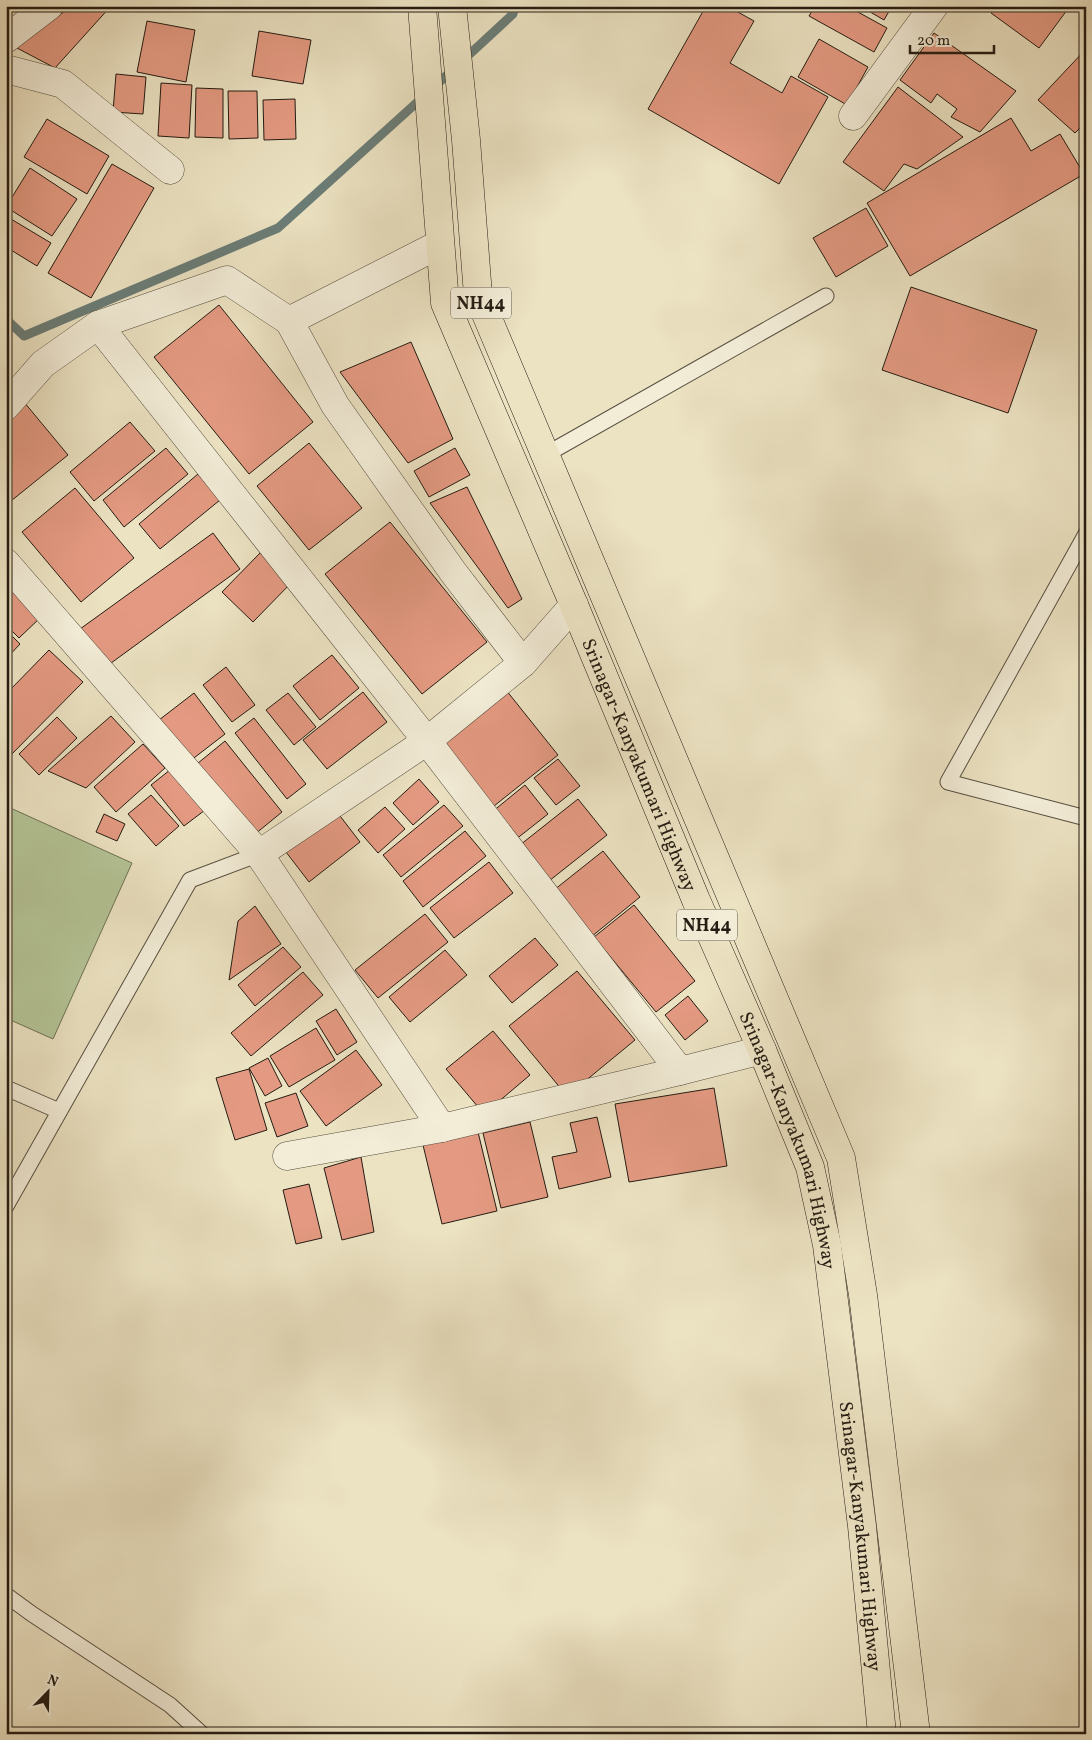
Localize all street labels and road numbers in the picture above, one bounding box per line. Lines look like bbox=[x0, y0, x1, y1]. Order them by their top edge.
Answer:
road number: NH44 bbox=[451, 288, 511, 318]
street label: Srinagar-Kanyakumari Highway bbox=[574, 635, 702, 896]
road number: NH44 bbox=[677, 910, 737, 940]
street label: Srinagar-Kanyakumari Highway bbox=[732, 1008, 841, 1271]
street label: Srinagar-Kanyakumari Highway bbox=[832, 1400, 887, 1673]

